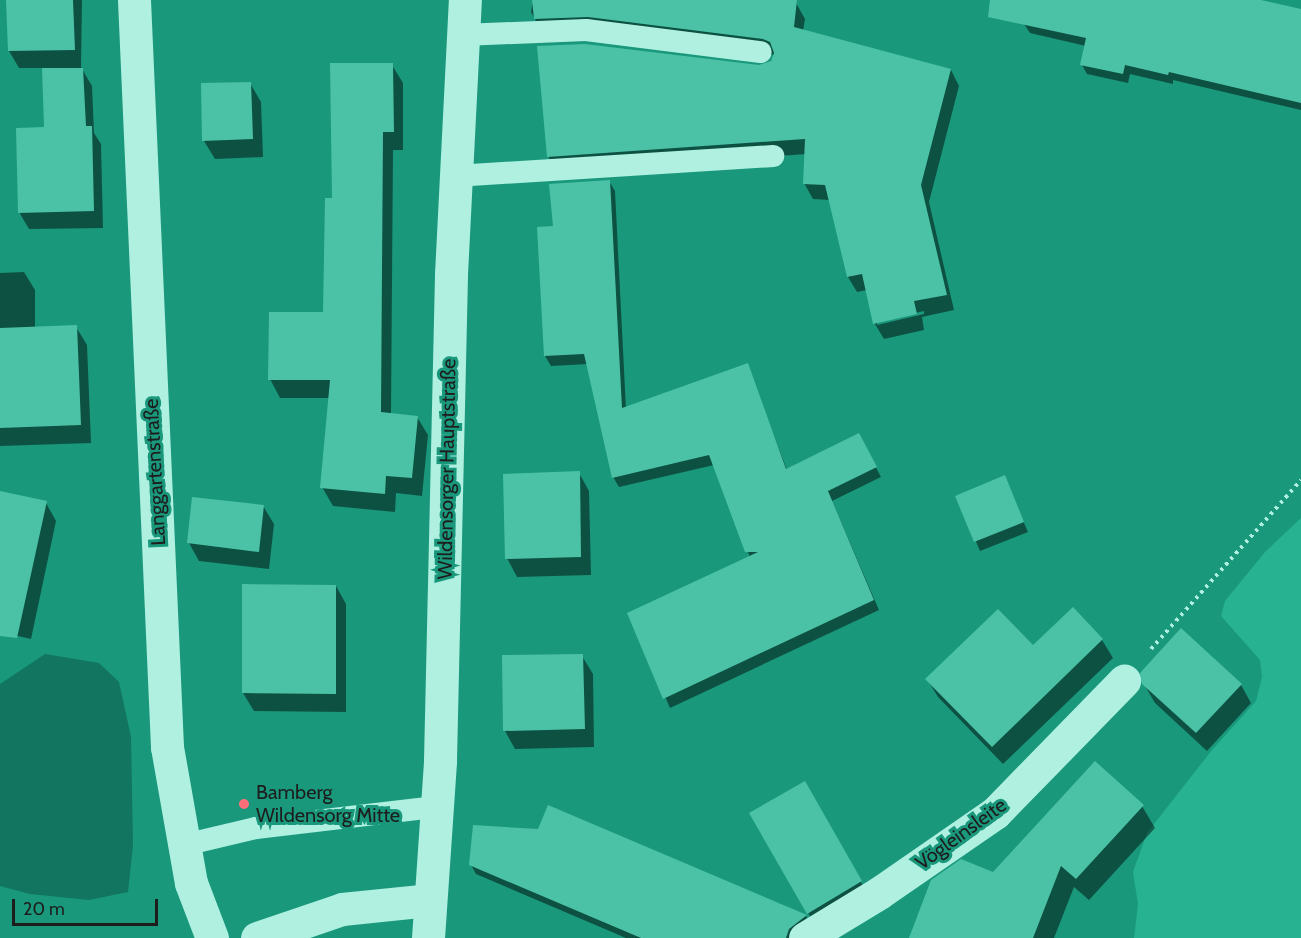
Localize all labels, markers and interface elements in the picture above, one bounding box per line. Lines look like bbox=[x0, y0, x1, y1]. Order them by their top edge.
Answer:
street label: Wildensorger Hauptstraße bbox=[433, 358, 461, 580]
street label: Langgartenstraße bbox=[139, 398, 171, 546]
place label: Bamberg Wildensorg Mitte bbox=[256, 780, 400, 827]
street label: Vögleinsleite bbox=[911, 793, 1011, 875]
marker: Bamberg Wildensorg Mitte bbox=[237, 797, 251, 811]
scale bar bbox=[15, 887, 160, 925]
text: 20 m bbox=[23, 898, 65, 920]

